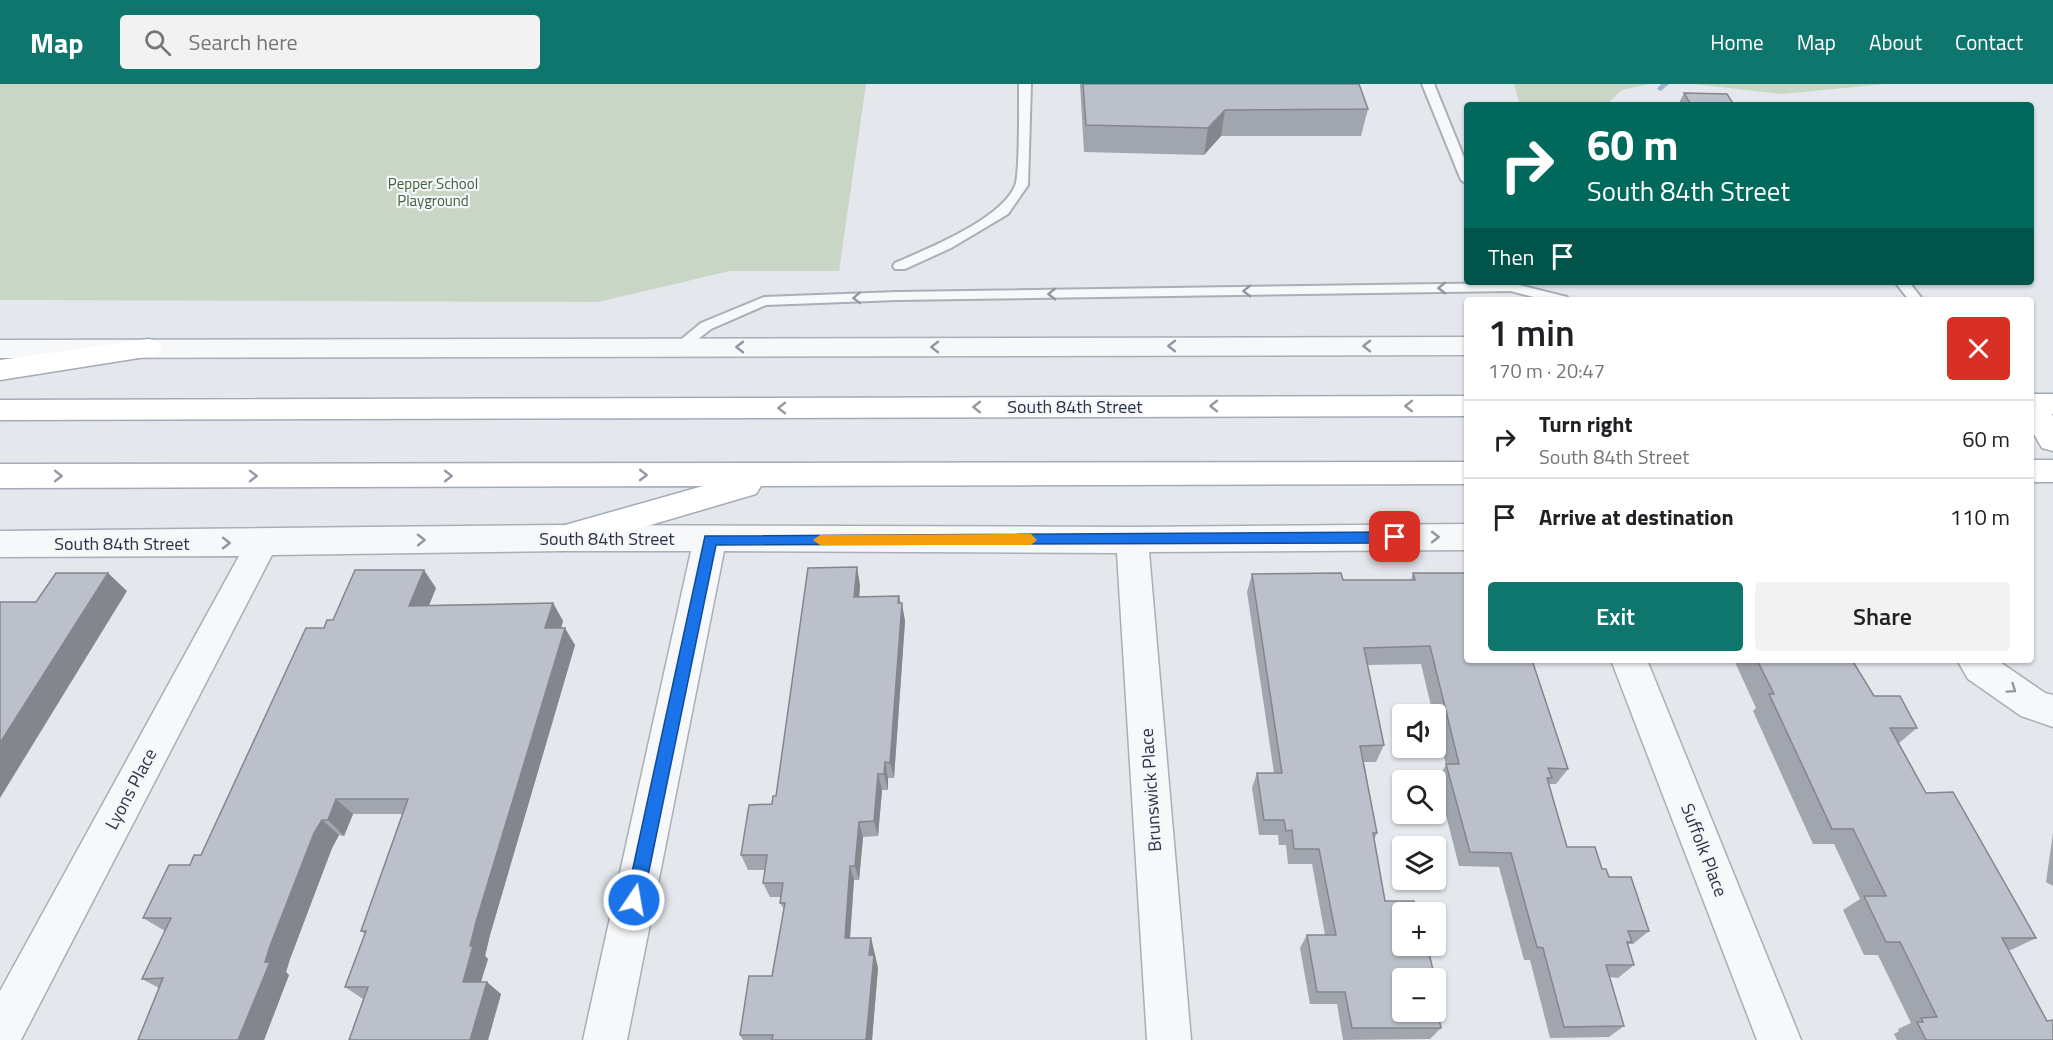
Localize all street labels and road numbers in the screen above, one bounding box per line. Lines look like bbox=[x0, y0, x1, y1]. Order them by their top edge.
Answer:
street label: South 84th Street bbox=[1007, 393, 1143, 420]
street label: South 84th Street bbox=[539, 525, 675, 552]
street label: South 84th Street bbox=[54, 530, 190, 557]
street label: Brunswick Place bbox=[1133, 727, 1168, 853]
street label: Lyons Place bbox=[98, 743, 163, 834]
street label: Suffolk Place bbox=[1674, 799, 1735, 900]

